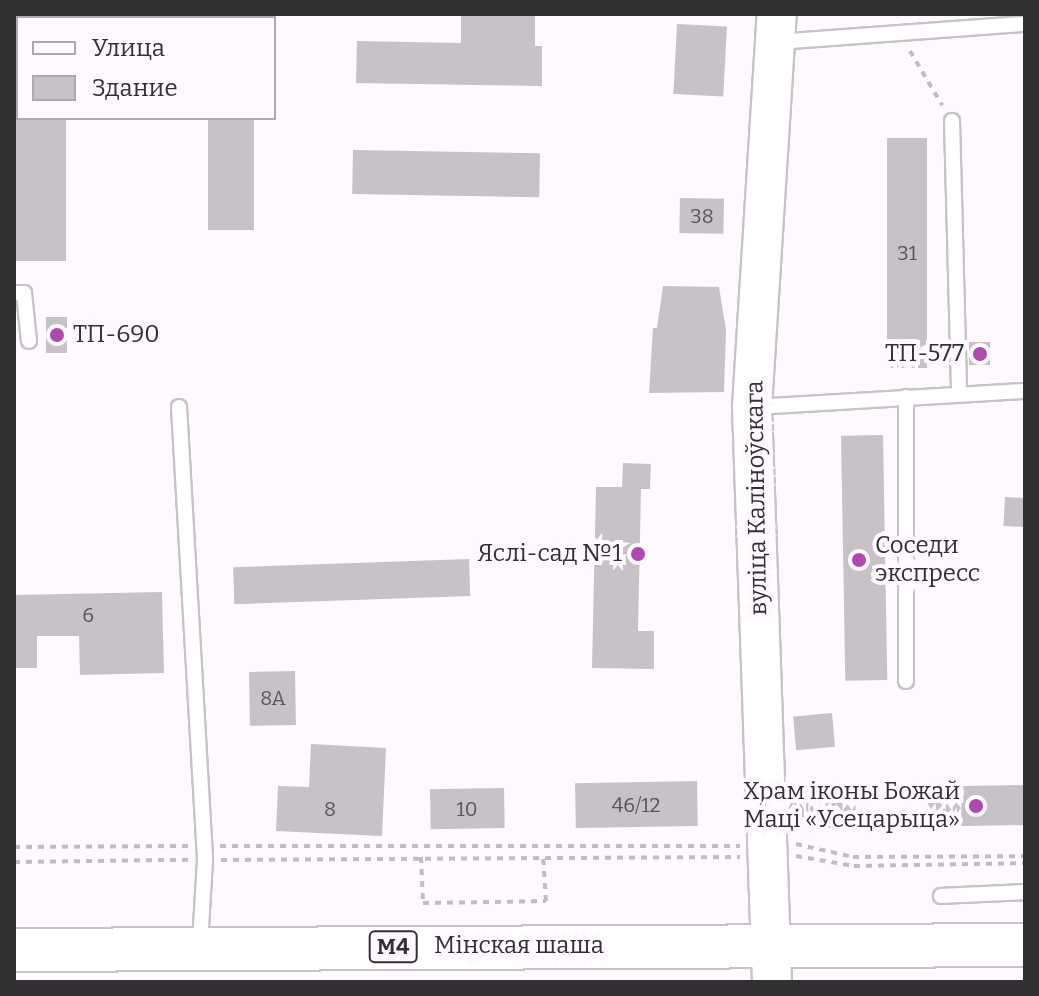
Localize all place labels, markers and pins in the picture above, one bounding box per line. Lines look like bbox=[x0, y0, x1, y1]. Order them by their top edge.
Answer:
place label: ТП-690 bbox=[73, 321, 160, 349]
marker: ТП-690 bbox=[48, 326, 66, 344]
place label: ТП-577 bbox=[885, 340, 964, 368]
marker: ТП-577 bbox=[971, 345, 989, 363]
place label: Соседи экспресс bbox=[875, 532, 980, 588]
place label: Яслі-сад №1 bbox=[478, 540, 622, 568]
marker: Яслі-сад №1 bbox=[629, 545, 647, 563]
marker: Соседи экспресс bbox=[850, 551, 868, 569]
place label: Храм іконы Божай Маці «Усецарыца» bbox=[743, 778, 960, 834]
marker: Храм іконы Божай Маці «Усецарыца» bbox=[967, 797, 985, 815]

